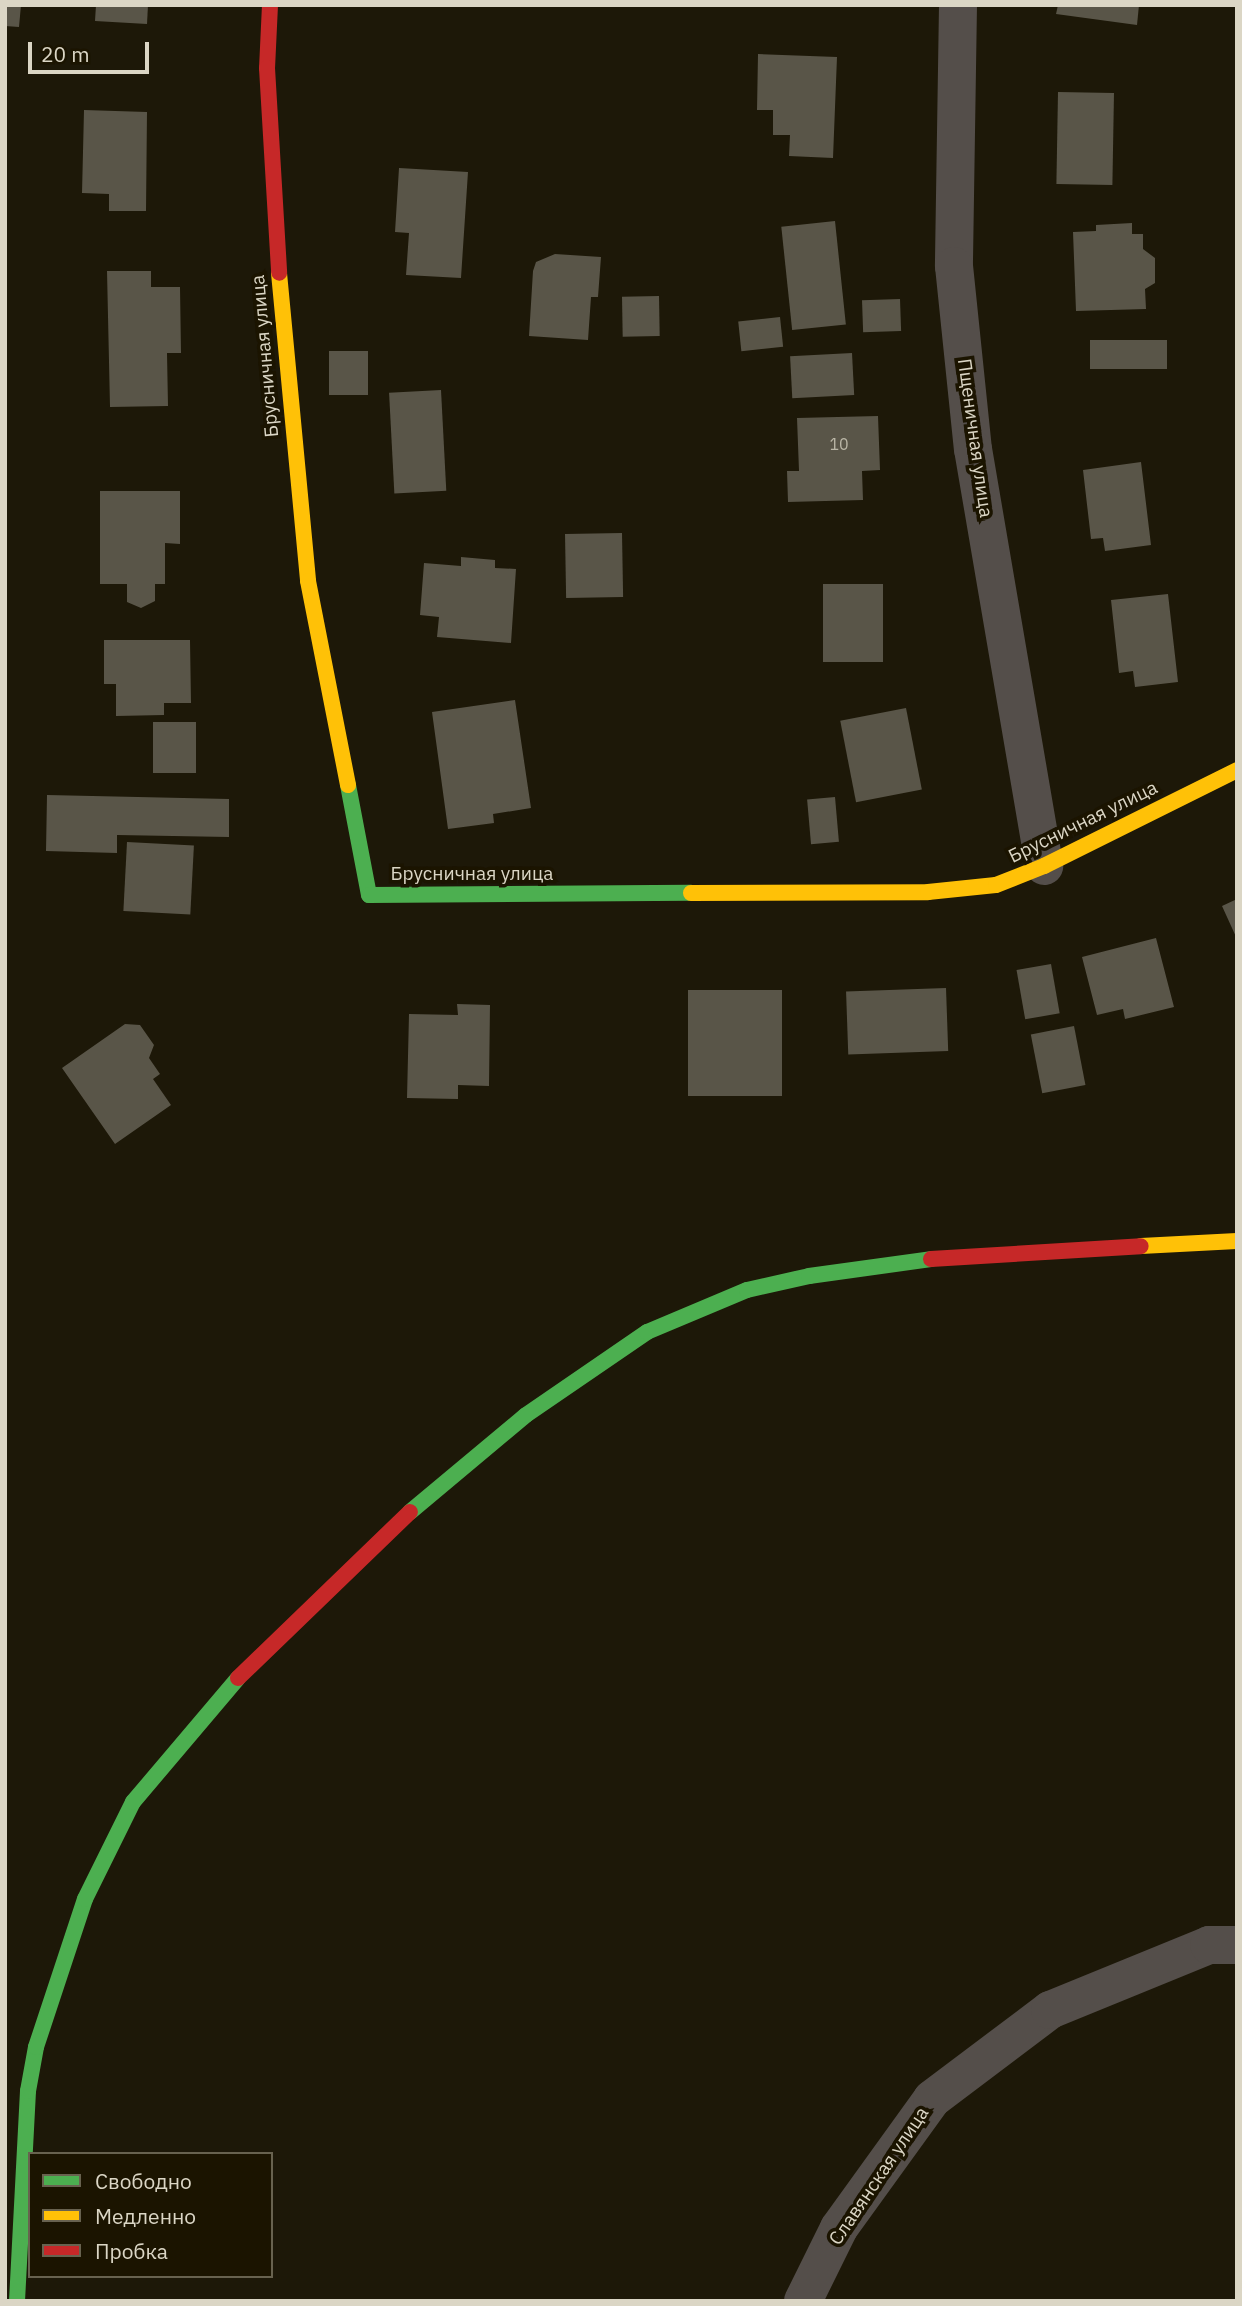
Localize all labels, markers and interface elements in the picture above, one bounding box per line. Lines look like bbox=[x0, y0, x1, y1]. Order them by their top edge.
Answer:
scale bar bbox=[32, 28, 152, 72]
text: 20 m bbox=[41, 40, 90, 68]
street label: Брусничная улица bbox=[247, 274, 283, 438]
street label: Пщеничная улица bbox=[953, 357, 997, 519]
house number: 10 bbox=[829, 434, 849, 454]
street label: Брусничная улица bbox=[1005, 776, 1161, 868]
street label: Брусничная улица bbox=[391, 863, 553, 885]
street label: Славянская улица bbox=[824, 2103, 934, 2249]
legend bbox=[28, 2152, 273, 2278]
text: Свободно bbox=[95, 2167, 192, 2195]
text: Медленно bbox=[95, 2202, 196, 2230]
text: Пробка bbox=[95, 2237, 168, 2265]

